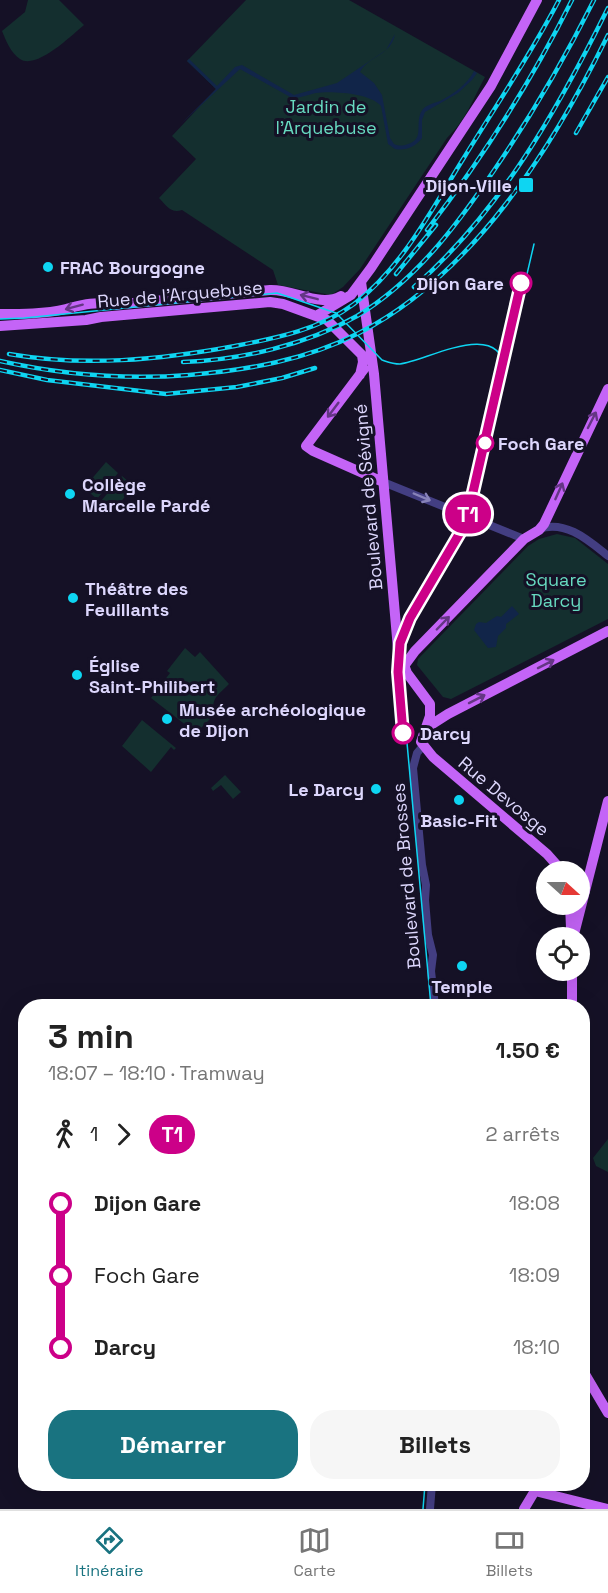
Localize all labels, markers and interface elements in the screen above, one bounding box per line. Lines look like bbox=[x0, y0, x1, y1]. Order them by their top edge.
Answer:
park label: Jardin de l'Arquebuse bbox=[275, 95, 377, 139]
place label: Dijon-Ville bbox=[425, 174, 512, 197]
marker: Dijon-Ville bbox=[517, 176, 535, 194]
place label: FRAC Bourgogne bbox=[60, 256, 205, 279]
marker: FRAC Bourgogne bbox=[41, 260, 55, 274]
place label: Dijon Gare bbox=[416, 272, 504, 295]
marker: Dijon Gare bbox=[510, 272, 532, 294]
street label: Rue de l'Arquebuse bbox=[96, 275, 264, 313]
one-way arrow bbox=[299, 290, 318, 302]
one-way arrow bbox=[65, 301, 84, 313]
one-way arrow bbox=[327, 402, 340, 418]
street label: Boulevard de Sévigné bbox=[348, 403, 388, 591]
one-way arrow bbox=[587, 412, 599, 430]
place label: Foch Gare bbox=[498, 432, 584, 455]
marker: Foch Gare bbox=[476, 434, 494, 452]
place label: Collège Marcelle Pardé bbox=[82, 473, 210, 517]
one-way arrow bbox=[554, 483, 566, 501]
marker: Collège Marcelle Pardé bbox=[63, 487, 77, 501]
one-way arrow bbox=[412, 492, 431, 503]
line badge: T1 bbox=[441, 494, 495, 534]
text: T1 bbox=[457, 501, 479, 528]
park label: Square Darcy bbox=[525, 568, 587, 612]
place label: Théâtre des Feuillants bbox=[85, 577, 188, 621]
marker: Théâtre des Feuillants bbox=[66, 591, 80, 605]
one-way arrow bbox=[436, 615, 450, 630]
place label: Église Saint-Philibert bbox=[89, 654, 215, 698]
one-way arrow bbox=[536, 657, 554, 669]
marker: Église Saint-Philibert bbox=[70, 668, 84, 682]
one-way arrow bbox=[468, 693, 485, 705]
place label: Musée archéologique de Dijon bbox=[179, 698, 366, 742]
marker: Musée archéologique de Dijon bbox=[160, 712, 174, 726]
marker: Darcy bbox=[392, 722, 414, 744]
place label: Darcy bbox=[420, 722, 471, 745]
street label: Rue Devosge bbox=[454, 751, 554, 841]
place label: Le Darcy bbox=[288, 778, 364, 801]
marker: Le Darcy bbox=[369, 782, 383, 796]
street label: Boulevard de Brosses bbox=[386, 782, 426, 970]
marker: Basic-Fit bbox=[452, 793, 466, 807]
place label: Basic-Fit bbox=[420, 809, 498, 832]
north arrow bbox=[536, 861, 590, 915]
map controls bbox=[536, 861, 590, 981]
button: locate bbox=[536, 927, 590, 981]
marker: Temple bbox=[455, 959, 469, 973]
place label: Temple bbox=[431, 975, 493, 998]
text: 3 min bbox=[48, 1016, 134, 1058]
text: 1.50 € bbox=[496, 1036, 560, 1064]
text: 18:07 – 18:10 · Tramway bbox=[48, 1060, 265, 1086]
icon: walk bbox=[48, 1118, 81, 1151]
icon: forward bbox=[107, 1118, 140, 1151]
text: 1 bbox=[90, 1121, 98, 1147]
text: T1 bbox=[161, 1121, 183, 1148]
text: 2 arrêts bbox=[485, 1121, 560, 1147]
text: Dijon Gare bbox=[94, 1189, 201, 1217]
text: 18:08 bbox=[509, 1190, 560, 1216]
text: Foch Gare bbox=[94, 1261, 200, 1289]
text: 18:09 bbox=[509, 1262, 560, 1288]
text: Darcy bbox=[94, 1333, 156, 1361]
text: 18:10 bbox=[513, 1334, 560, 1360]
button: Démarrer bbox=[48, 1410, 298, 1479]
button: Billets bbox=[310, 1410, 560, 1479]
tab: Itinéraire bbox=[75, 1524, 144, 1581]
tab: Carte bbox=[294, 1524, 336, 1581]
tab: Billets bbox=[486, 1524, 533, 1581]

